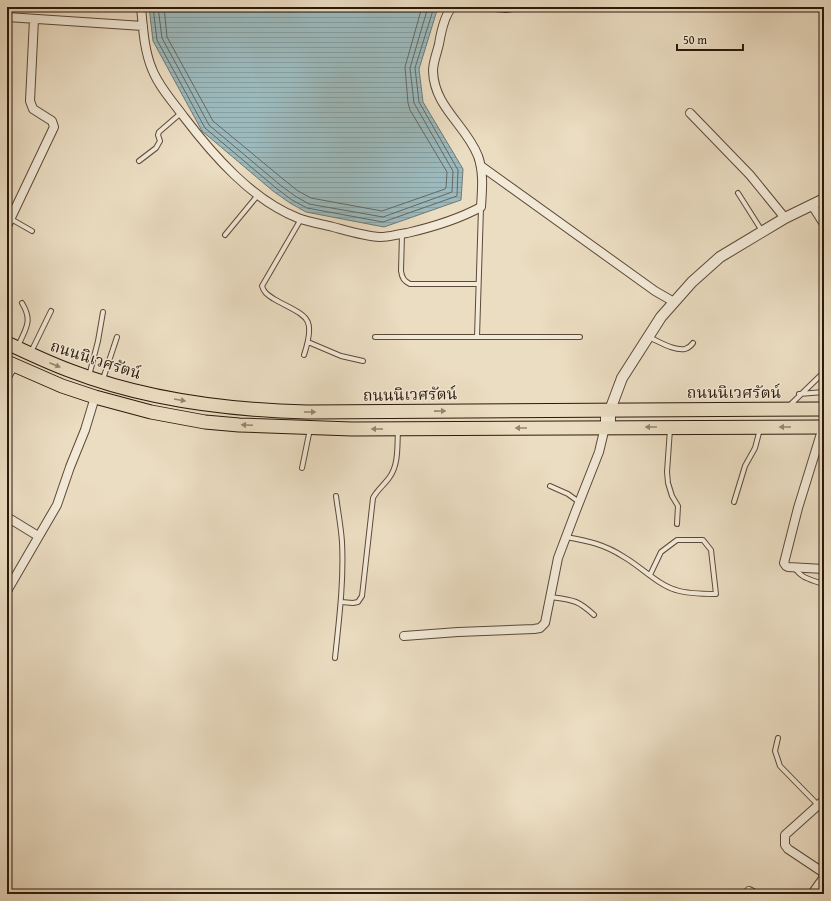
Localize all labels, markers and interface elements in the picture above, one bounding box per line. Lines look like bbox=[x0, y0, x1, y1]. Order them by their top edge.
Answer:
scale bar bbox=[677, 26, 743, 52]
text: 50 m bbox=[683, 31, 707, 48]
street label: ถนนนิเวศรัตน์ bbox=[47, 333, 145, 385]
one-way arrow bbox=[50, 362, 62, 368]
street label: ถนนนิเวศรัตน์ bbox=[687, 380, 781, 404]
street label: ถนนนิเวศรัตน์ bbox=[363, 381, 457, 407]
one-way arrow bbox=[174, 397, 186, 403]
one-way arrow bbox=[434, 408, 447, 414]
one-way arrow bbox=[304, 409, 317, 415]
one-way arrow bbox=[241, 422, 253, 429]
one-way arrow bbox=[644, 424, 657, 430]
one-way arrow bbox=[778, 424, 791, 430]
one-way arrow bbox=[514, 425, 527, 431]
one-way arrow bbox=[370, 426, 383, 432]

